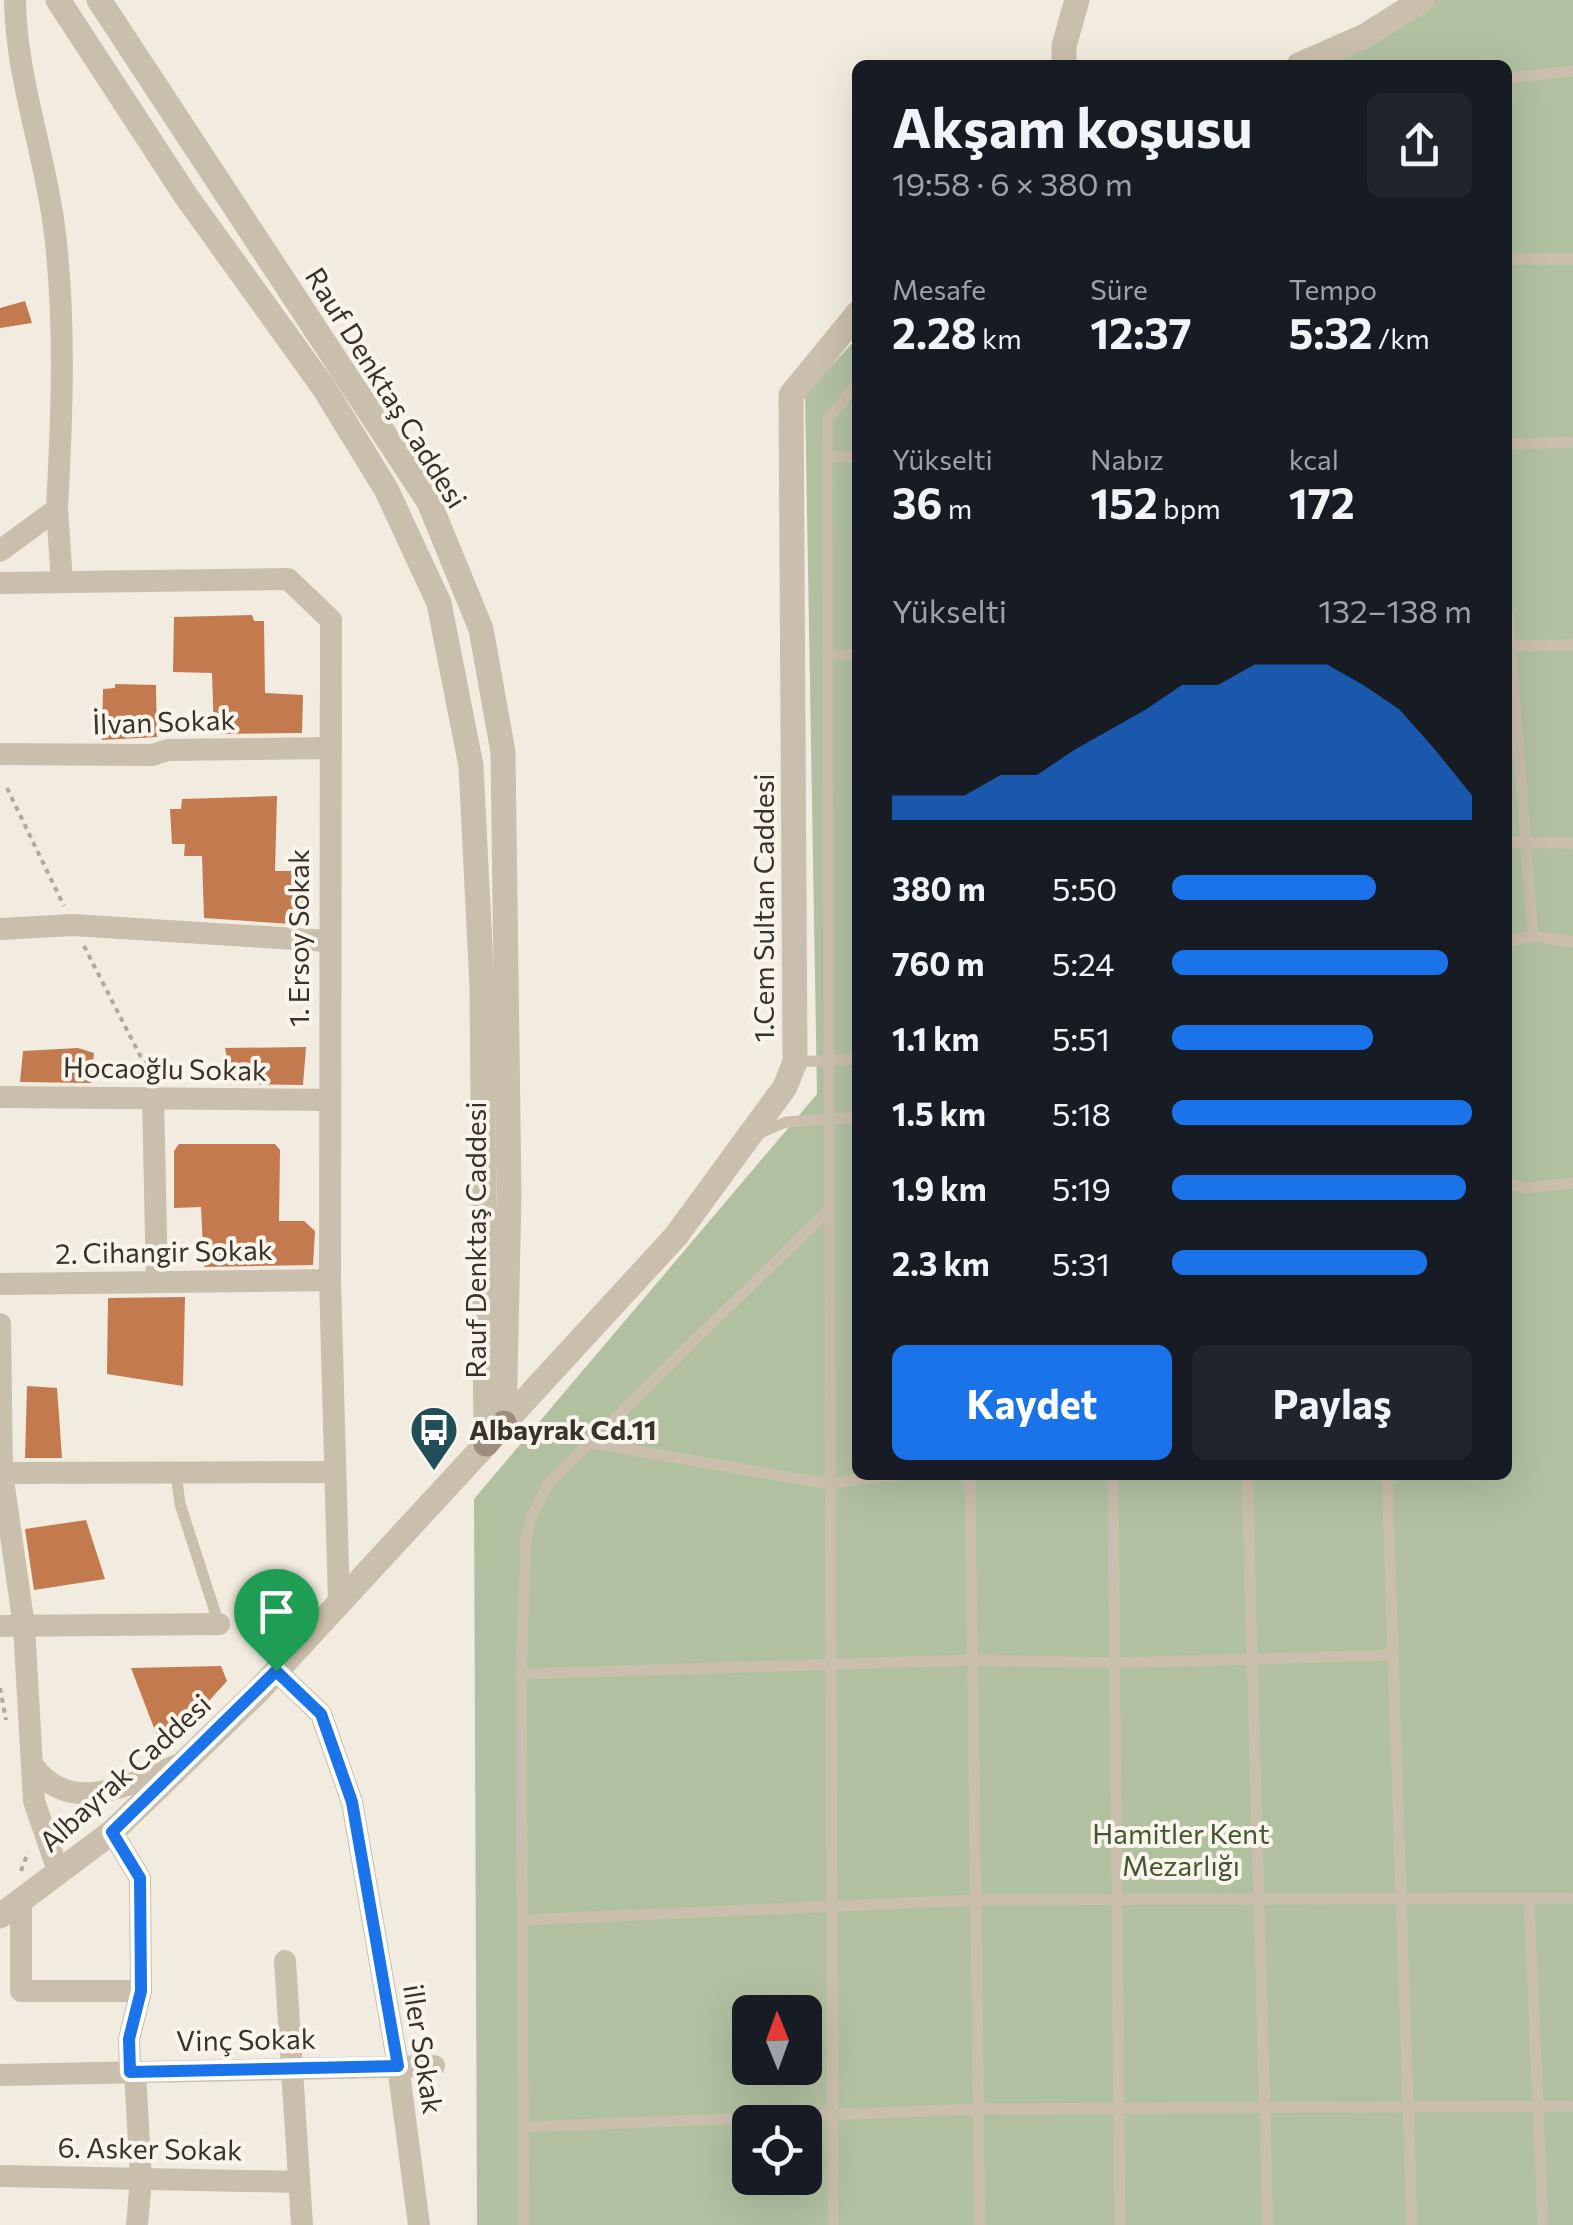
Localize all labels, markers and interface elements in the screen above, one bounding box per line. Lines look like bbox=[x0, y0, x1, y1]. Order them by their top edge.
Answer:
text: Akşam koşusu bbox=[892, 92, 1253, 159]
button: share bbox=[1367, 93, 1472, 198]
text: 19:58 · 6 × 380 m bbox=[892, 163, 1133, 203]
street label: Rauf Denktaş Caddesi bbox=[299, 261, 475, 514]
text: Mesafe bbox=[892, 272, 986, 306]
text: Süre bbox=[1090, 272, 1148, 306]
text: Tempo bbox=[1289, 272, 1377, 306]
text: 2.28 bbox=[892, 306, 977, 358]
text: 12:37 bbox=[1090, 306, 1192, 358]
text: 5:32 bbox=[1289, 306, 1372, 358]
text: km bbox=[977, 321, 1022, 355]
text: /km bbox=[1372, 321, 1430, 355]
text: Yükselti bbox=[892, 442, 993, 476]
text: Nabız bbox=[1090, 442, 1164, 476]
text: kcal bbox=[1289, 442, 1339, 476]
text: 36 bbox=[892, 476, 942, 528]
text: 152 bbox=[1090, 476, 1158, 528]
text: 172 bbox=[1289, 476, 1355, 528]
text: m bbox=[942, 491, 972, 525]
text: bpm bbox=[1158, 491, 1221, 525]
text: Yükselti bbox=[892, 590, 1007, 630]
text: 132–138 m bbox=[1318, 590, 1472, 630]
street label: İlvan Sokak bbox=[92, 702, 236, 740]
street label: 1.Cem Sultan Caddesi bbox=[746, 773, 780, 1043]
street label: 1. Ersoy Sokak bbox=[281, 849, 315, 1027]
text: 380 m bbox=[892, 868, 986, 908]
text: 5:50 bbox=[1052, 868, 1117, 908]
text: 760 m bbox=[892, 943, 984, 983]
text: 5:24 bbox=[1052, 943, 1114, 983]
text: 1.1 km bbox=[892, 1018, 979, 1058]
text: 5:51 bbox=[1052, 1018, 1110, 1058]
street label: Hocaoğlu Sokak bbox=[63, 1049, 267, 1087]
text: 1.5 km bbox=[892, 1093, 986, 1133]
text: 5:18 bbox=[1052, 1093, 1111, 1133]
street label: Rauf Denktaş Caddesi bbox=[458, 1101, 492, 1379]
text: 1.9 km bbox=[892, 1168, 987, 1208]
text: 5:19 bbox=[1052, 1168, 1111, 1208]
street label: 2. Cihangir Sokak bbox=[55, 1232, 273, 1270]
text: 2.3 km bbox=[892, 1243, 990, 1283]
text: 5:31 bbox=[1052, 1243, 1110, 1283]
button: Kaydet bbox=[892, 1345, 1172, 1460]
button: Paylaş bbox=[1192, 1345, 1472, 1460]
bus stop icon: Albayrak Cd.11 bbox=[408, 1404, 460, 1472]
place label: Albayrak Cd.11 bbox=[469, 1412, 657, 1446]
pin bbox=[234, 1569, 319, 1672]
icon: arrive bbox=[249, 1584, 304, 1639]
street label: Albayrak Caddesi bbox=[32, 1686, 217, 1858]
park label: Hamitler Kent Mezarlığı bbox=[1092, 1816, 1270, 1882]
street label: iller Sokak bbox=[397, 1982, 451, 2116]
north arrow bbox=[732, 1995, 822, 2085]
map controls bbox=[732, 1995, 822, 2195]
street label: Vinç Sokak bbox=[176, 2021, 316, 2057]
button: locate bbox=[732, 2105, 822, 2195]
street label: 6. Asker Sokak bbox=[57, 2129, 243, 2167]

